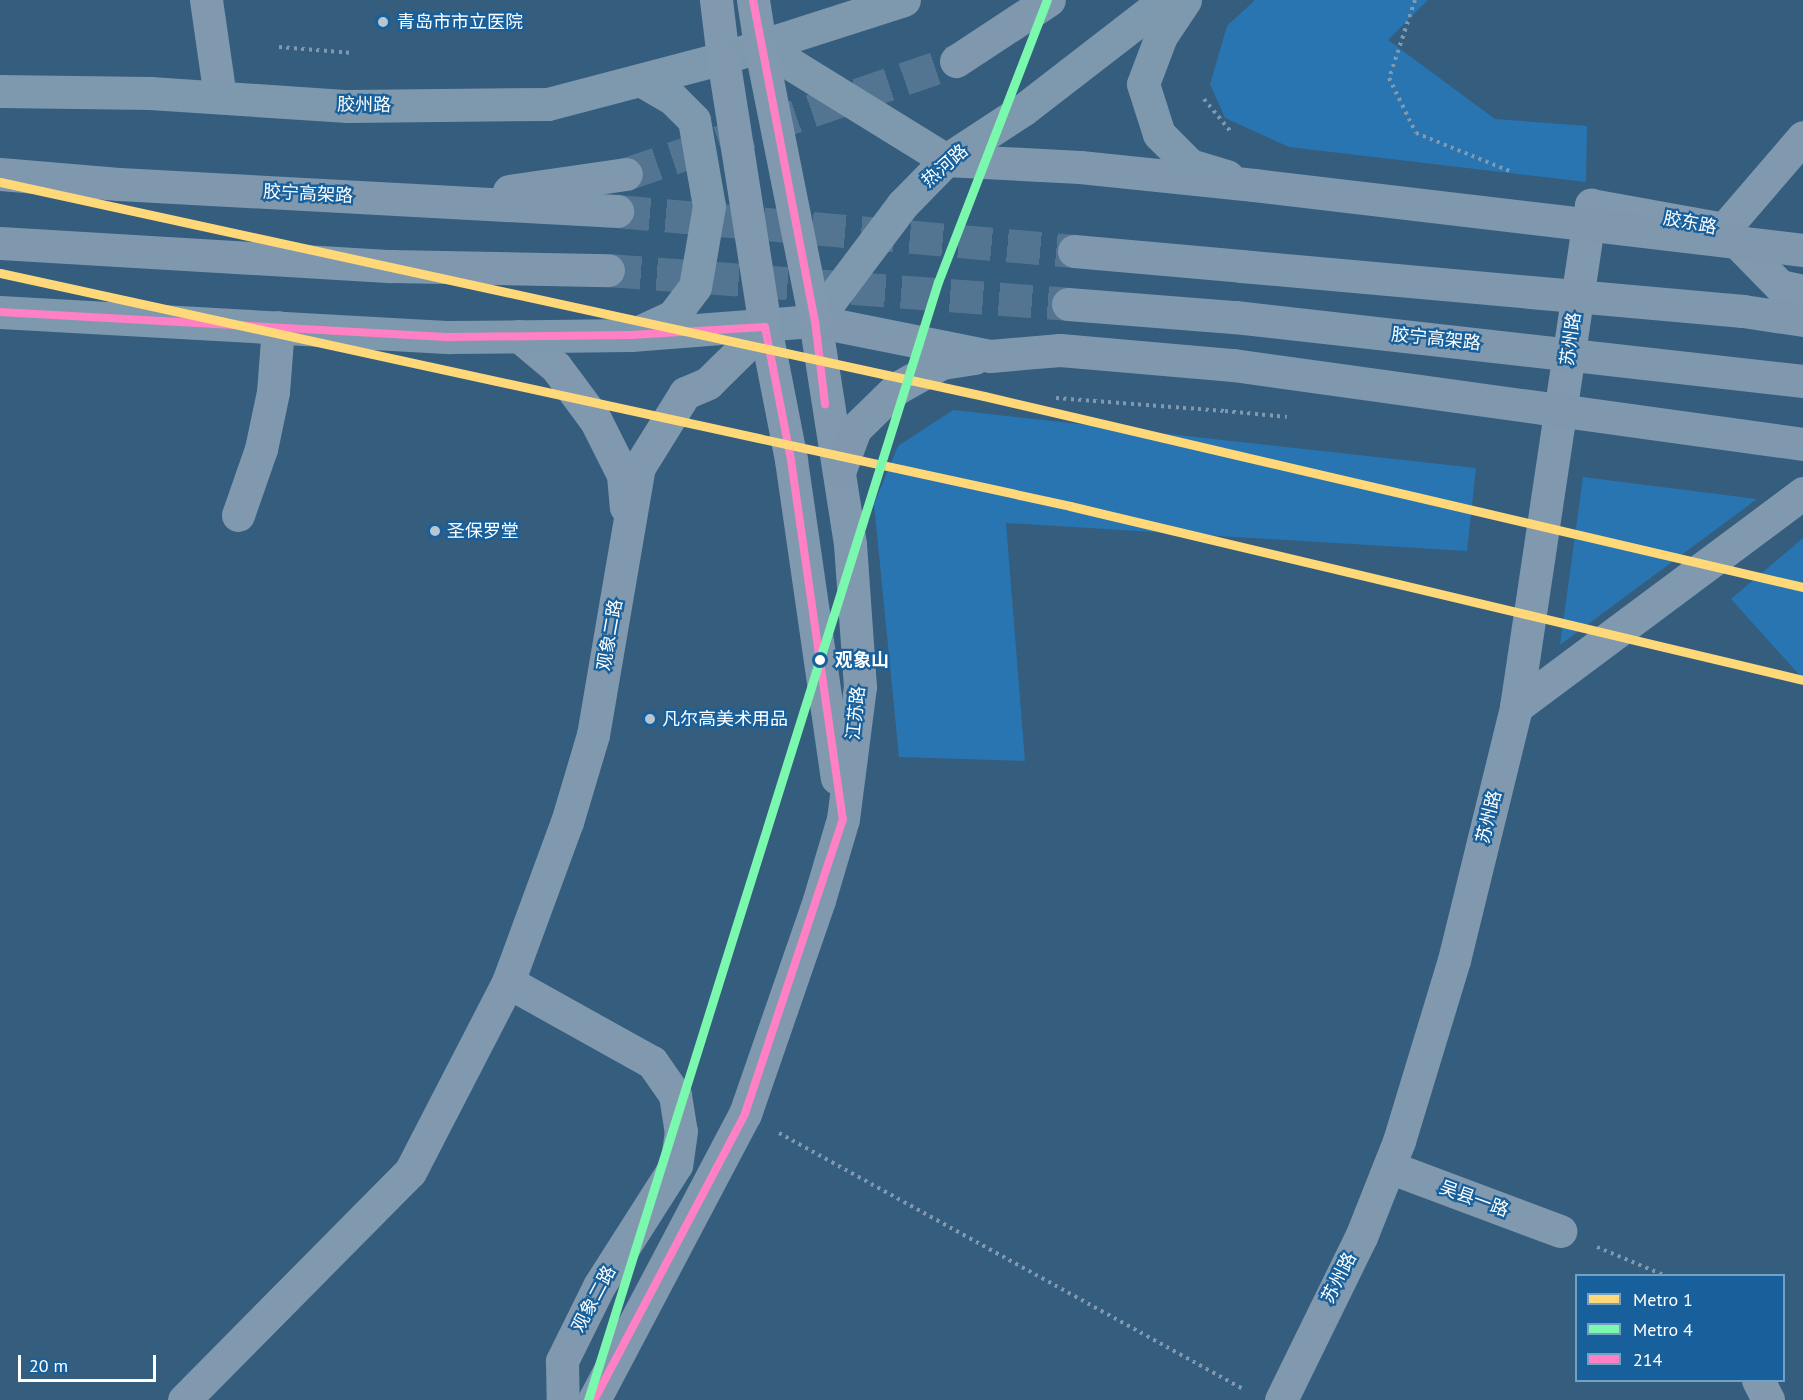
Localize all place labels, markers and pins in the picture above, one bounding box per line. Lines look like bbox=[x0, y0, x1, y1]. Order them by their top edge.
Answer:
place label: 青岛市市立医院 bbox=[397, 11, 523, 33]
marker: 青岛市市立医院 bbox=[374, 13, 392, 31]
place label: 圣保罗堂 bbox=[447, 520, 519, 542]
marker: 圣保罗堂 bbox=[428, 524, 442, 538]
place label: 观象山 bbox=[835, 649, 889, 671]
marker: 观象山 bbox=[810, 650, 830, 670]
place label: 凡尔高美术用品 bbox=[662, 708, 788, 730]
marker: 凡尔高美术用品 bbox=[643, 712, 657, 726]

